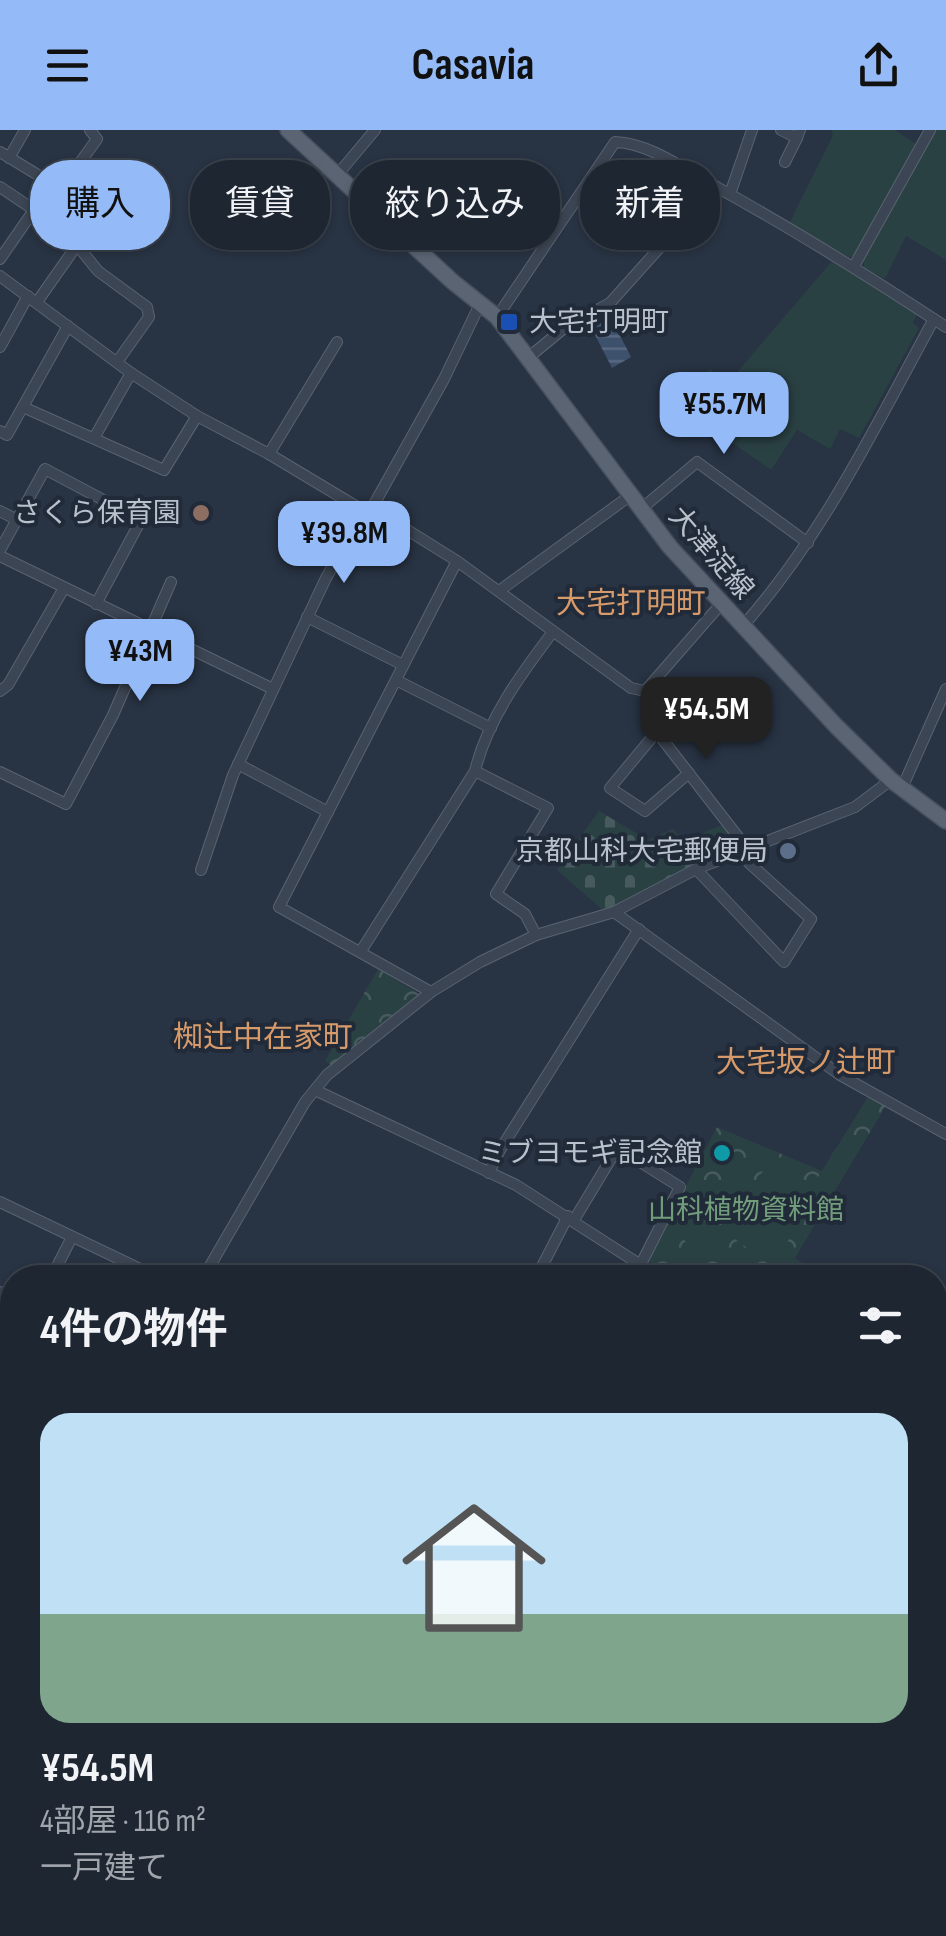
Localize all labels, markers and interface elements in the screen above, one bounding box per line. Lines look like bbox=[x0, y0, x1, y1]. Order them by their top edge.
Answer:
icon: menu bbox=[40, 38, 95, 93]
text: Casavia bbox=[412, 38, 534, 93]
icon: share bbox=[851, 38, 906, 93]
chip: 購入 bbox=[30, 160, 170, 250]
chip: 賃貸 bbox=[190, 160, 330, 250]
chip: 絞り込み bbox=[350, 160, 560, 250]
chip: 新着 bbox=[580, 160, 720, 250]
place label: 大宅打明町 bbox=[529, 306, 669, 339]
marker: 大宅打明町 bbox=[498, 311, 520, 333]
pin: ¥55.7M bbox=[643, 372, 805, 457]
text: ¥55.7M bbox=[682, 385, 766, 424]
place label: さくら保育園 bbox=[13, 497, 181, 530]
street label: 大津淀線 bbox=[662, 500, 760, 606]
pin: ¥39.8M bbox=[263, 501, 425, 586]
marker: さくら保育園 bbox=[190, 502, 212, 524]
text: ¥39.8M bbox=[300, 514, 388, 553]
district label: 大宅打明町 bbox=[556, 586, 706, 622]
pin: ¥43M bbox=[81, 619, 199, 704]
text: ¥43M bbox=[107, 632, 173, 671]
pin: ¥54.5M bbox=[625, 677, 787, 762]
text: ¥54.5M bbox=[663, 690, 749, 729]
place label: 京都山科大宅郵便局 bbox=[516, 835, 768, 868]
marker: 京都山科大宅郵便局 bbox=[777, 840, 799, 862]
district label: 椥辻中在家町 bbox=[173, 1020, 353, 1056]
district label: 大宅坂ノ辻町 bbox=[716, 1045, 896, 1081]
place label: ミブヨモギ記念館 bbox=[478, 1137, 702, 1170]
marker: ミブヨモギ記念館 bbox=[711, 1142, 733, 1164]
park label: 山科植物資料館 bbox=[648, 1194, 844, 1227]
icon: filters bbox=[853, 1298, 908, 1353]
text: 4件の物件 bbox=[40, 1305, 228, 1356]
icon: home bbox=[384, 1478, 564, 1658]
text: ¥54.5M bbox=[40, 1743, 154, 1794]
text: 4部屋 · 116 m² bbox=[40, 1802, 206, 1841]
text: 一戸建て bbox=[40, 1849, 168, 1888]

